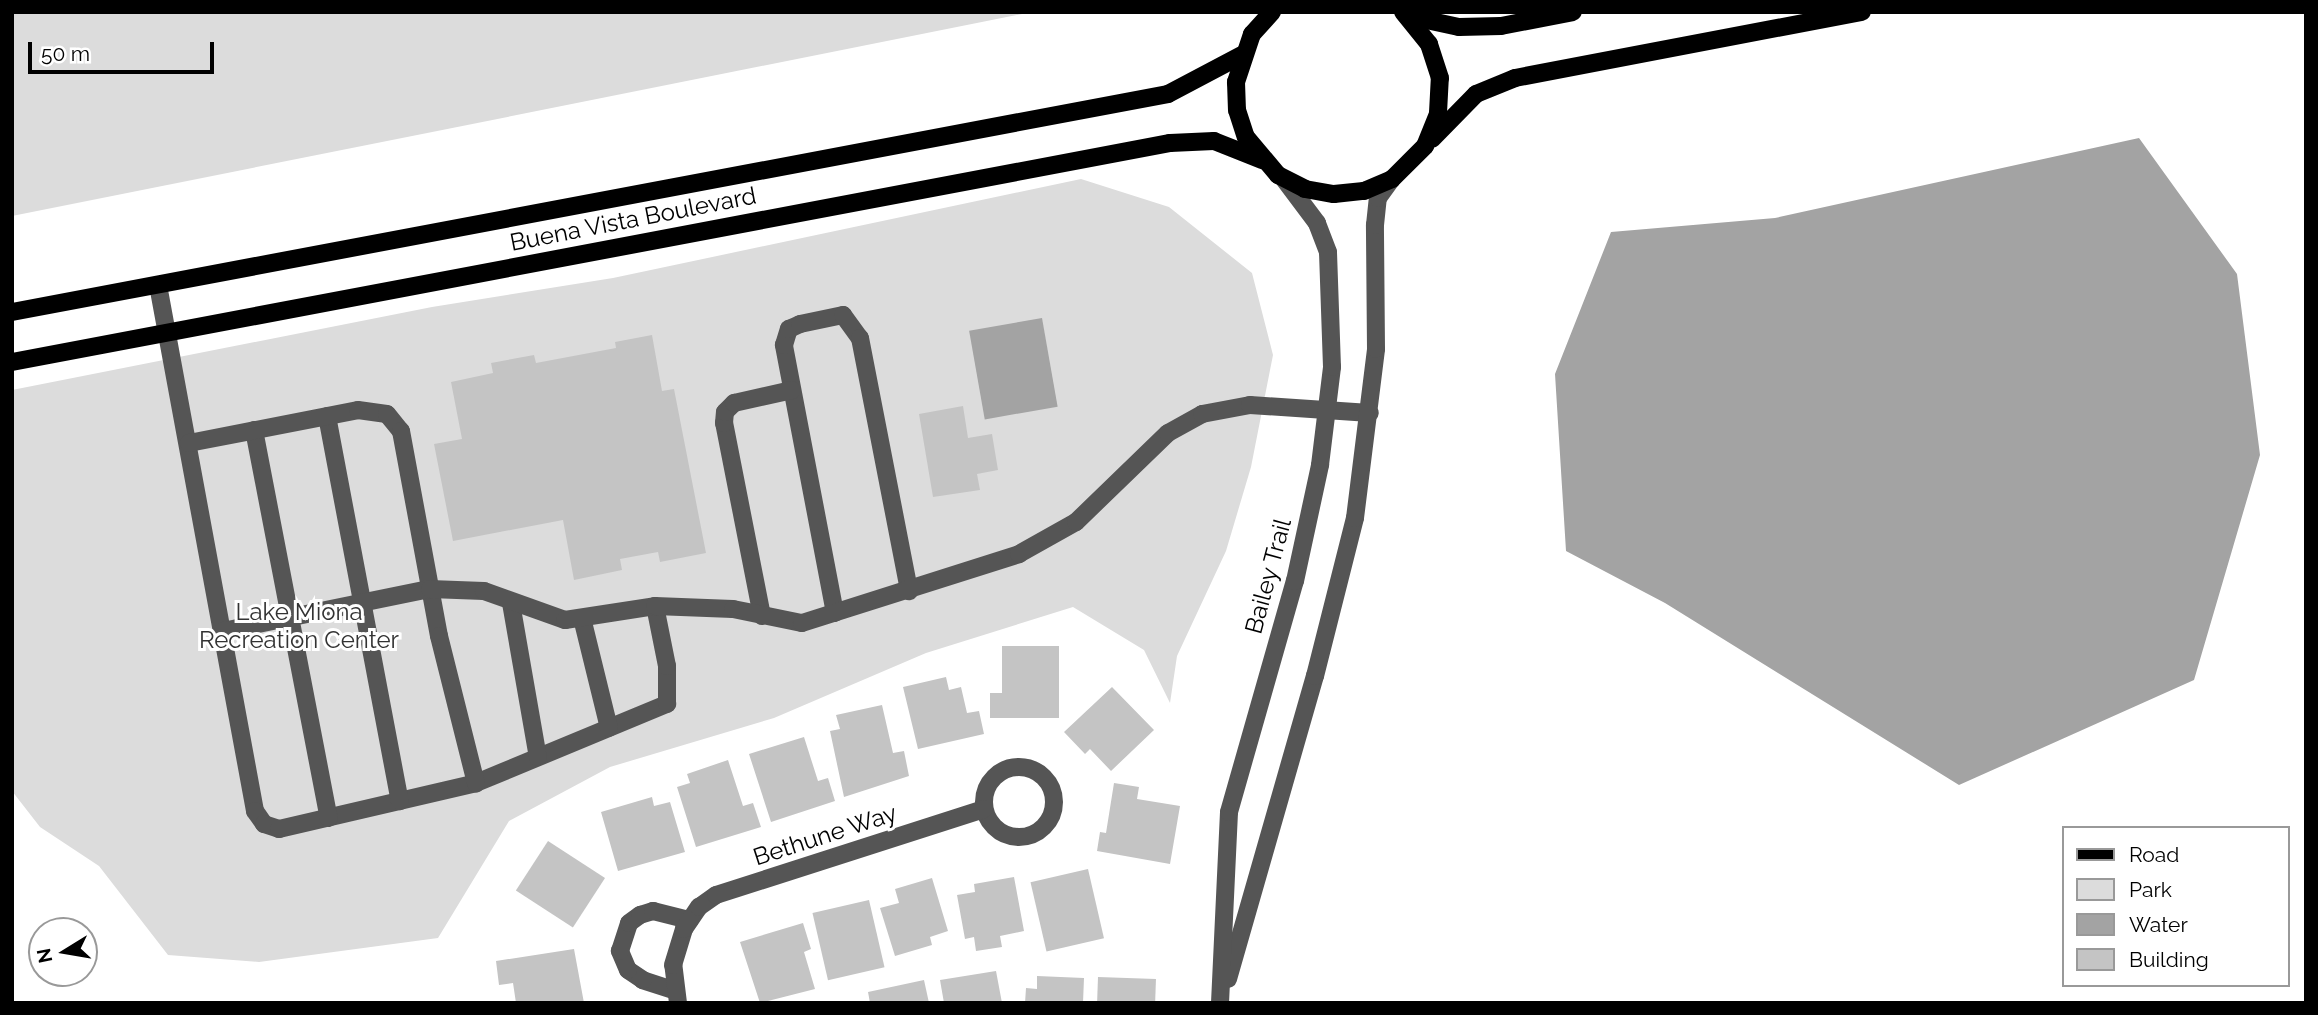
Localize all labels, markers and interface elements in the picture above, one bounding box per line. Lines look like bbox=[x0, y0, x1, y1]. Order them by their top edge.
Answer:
scale bar bbox=[32, 28, 217, 72]
text: 50 m bbox=[41, 41, 90, 66]
street label: Buena Vista Boulevard bbox=[507, 181, 759, 257]
street label: Bailey Trail bbox=[1239, 515, 1297, 637]
park label: Lake Miona Recreation Center bbox=[199, 598, 399, 654]
street label: Bethune Way bbox=[749, 798, 901, 872]
legend bbox=[2062, 826, 2290, 987]
text: Road bbox=[2129, 842, 2179, 867]
text: Park bbox=[2129, 877, 2172, 902]
text: Water bbox=[2129, 912, 2188, 937]
north arrow bbox=[28, 917, 98, 987]
text: N bbox=[32, 946, 57, 965]
text: Building bbox=[2129, 947, 2209, 972]

